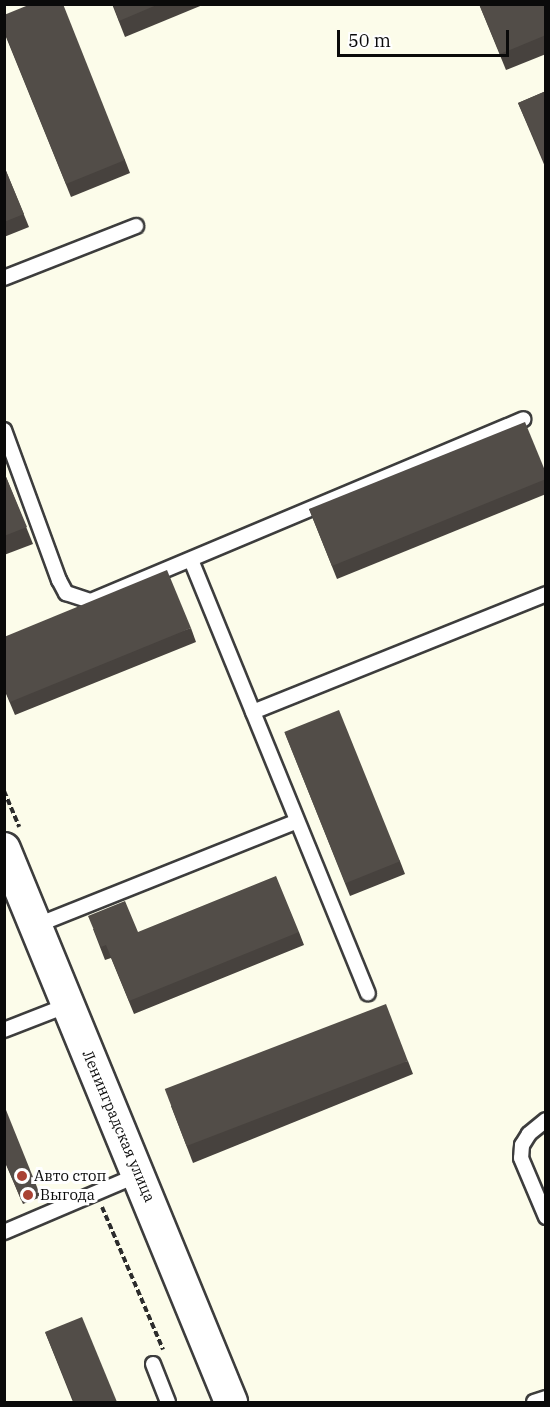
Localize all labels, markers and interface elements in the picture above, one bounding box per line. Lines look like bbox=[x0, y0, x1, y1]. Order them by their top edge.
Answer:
scale bar bbox=[340, 18, 512, 56]
text: 50 m bbox=[348, 29, 391, 52]
street label: Ленинградская улица bbox=[79, 1047, 159, 1205]
place label: Авто стоп bbox=[34, 1167, 106, 1185]
marker: Авто стоп bbox=[15, 1169, 29, 1183]
place label: Выгода bbox=[40, 1186, 95, 1204]
marker: Выгода bbox=[21, 1188, 35, 1202]

